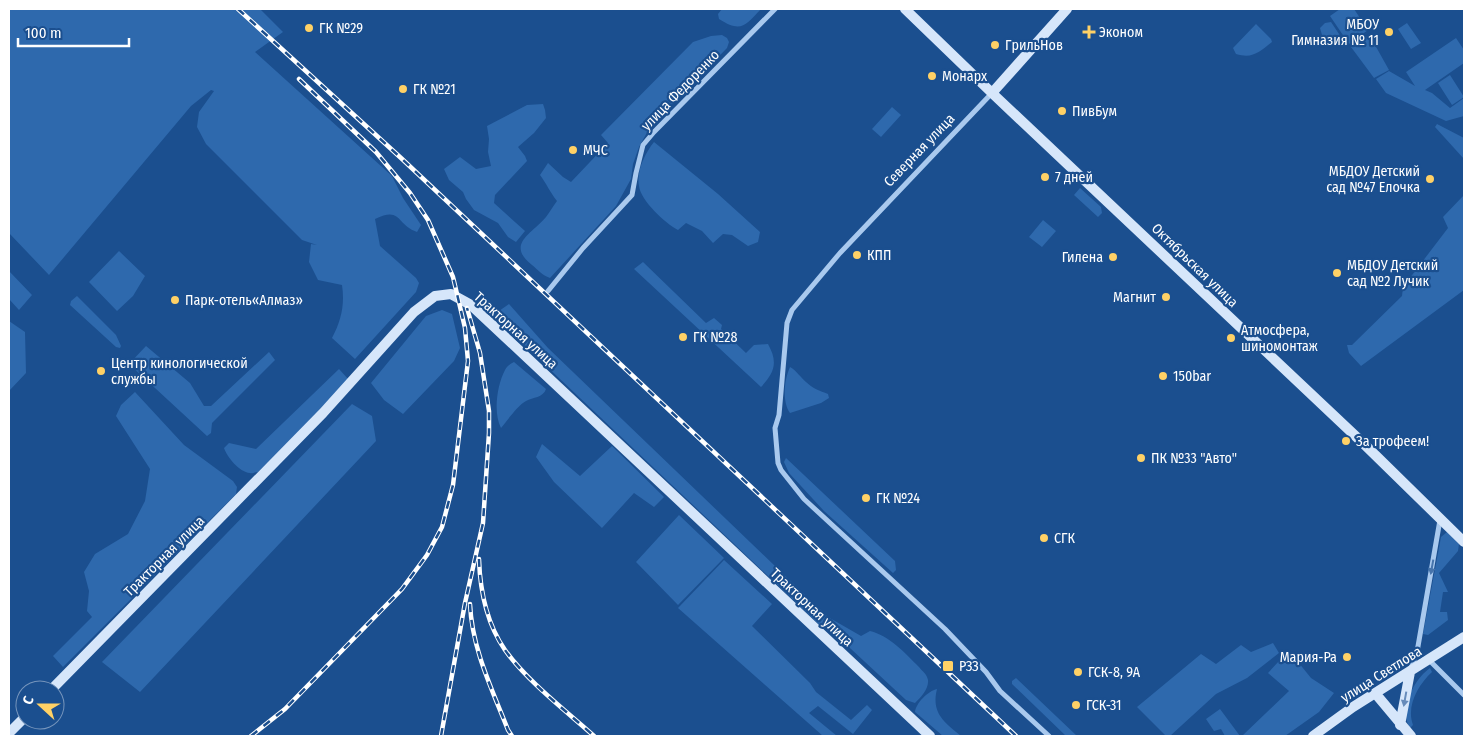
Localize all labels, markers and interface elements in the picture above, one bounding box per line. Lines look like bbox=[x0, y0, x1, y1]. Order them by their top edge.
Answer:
scale bar bbox=[18, 15, 129, 47]
place label: МБОУ Гимназия № 11 bbox=[1291, 16, 1379, 49]
place label: ГК №29 bbox=[319, 20, 363, 37]
marker: ГК №29 bbox=[303, 22, 315, 34]
text: 100 m bbox=[25, 24, 62, 42]
place label: Эконом bbox=[1099, 24, 1143, 41]
marker: Эконом bbox=[1083, 26, 1095, 38]
marker: МБОУ Гимназия № 11 bbox=[1383, 26, 1395, 38]
place label: ГрильНов bbox=[1005, 37, 1063, 54]
marker: ГрильНов bbox=[989, 39, 1001, 51]
street label: улица Федоренко bbox=[638, 47, 723, 134]
place label: Монарх bbox=[942, 68, 988, 85]
marker: Монарх bbox=[926, 70, 938, 82]
place label: ГК №21 bbox=[413, 81, 456, 98]
marker: ГК №21 bbox=[397, 83, 409, 95]
place label: ПивБум bbox=[1072, 103, 1117, 120]
marker: ПивБум bbox=[1056, 105, 1068, 117]
street label: Северная улица bbox=[880, 110, 958, 190]
place label: МЧС bbox=[583, 142, 608, 159]
marker: МЧС bbox=[567, 144, 579, 156]
place label: МБДОУ Детский сад №47 Елочка bbox=[1326, 163, 1420, 196]
place label: 7 дней bbox=[1055, 169, 1093, 186]
marker: 7 дней bbox=[1039, 171, 1051, 183]
marker: МБДОУ Детский сад №47 Елочка bbox=[1424, 173, 1436, 185]
street label: Октябрьская улица bbox=[1148, 220, 1241, 311]
place label: КПП bbox=[867, 247, 891, 264]
marker: КПП bbox=[851, 249, 863, 261]
place label: Гилена bbox=[1062, 249, 1103, 266]
marker: Гилена bbox=[1107, 251, 1119, 263]
place label: МБДОУ Детский сад №2 Лучик bbox=[1347, 257, 1438, 290]
marker: МБДОУ Детский сад №2 Лучик bbox=[1331, 267, 1343, 279]
street label: Тракторная улица bbox=[470, 288, 561, 373]
place label: Магнит bbox=[1113, 289, 1156, 306]
marker: Магнит bbox=[1160, 291, 1172, 303]
place label: Парк-отель«Алмаз» bbox=[185, 292, 303, 309]
marker: Парк-отель«Алмаз» bbox=[169, 294, 181, 306]
place label: Атмосфера, шиномонтаж bbox=[1241, 322, 1318, 355]
place label: ГК №28 bbox=[693, 329, 737, 346]
marker: ГК №28 bbox=[677, 331, 689, 343]
marker: Атмосфера, шиномонтаж bbox=[1225, 332, 1237, 344]
place label: Центр кинологической службы bbox=[111, 355, 248, 388]
marker: Центр кинологической службы bbox=[95, 365, 107, 377]
place label: 150bar bbox=[1173, 368, 1211, 385]
marker: 150bar bbox=[1157, 370, 1169, 382]
place label: За трофеем! bbox=[1356, 433, 1429, 450]
marker: За трофеем! bbox=[1340, 435, 1352, 447]
place label: ПК №33 "Авто" bbox=[1151, 450, 1237, 467]
marker: ПК №33 "Авто" bbox=[1135, 452, 1147, 464]
place label: ГК №24 bbox=[876, 490, 920, 507]
marker: ГК №24 bbox=[860, 492, 872, 504]
street label: Тракторная улица bbox=[121, 512, 208, 600]
place label: СГК bbox=[1054, 530, 1076, 547]
marker: СГК bbox=[1038, 532, 1050, 544]
one-way arrow bbox=[1428, 560, 1436, 575]
street label: Тракторная улица bbox=[767, 565, 857, 650]
street label: улица Светлова bbox=[1338, 643, 1425, 706]
place label: Мария-Ра bbox=[1280, 649, 1337, 666]
marker: Мария-Ра bbox=[1341, 651, 1353, 663]
place label: РЗЗ bbox=[959, 658, 979, 675]
marker: РЗЗ bbox=[941, 659, 955, 673]
place label: ГСК-8, 9А bbox=[1088, 664, 1141, 681]
marker: ГСК-8, 9А bbox=[1072, 666, 1084, 678]
north arrow bbox=[15, 680, 65, 730]
one-way arrow bbox=[1400, 691, 1408, 707]
text: С bbox=[19, 693, 38, 707]
place label: ГСК-31 bbox=[1086, 697, 1122, 714]
marker: ГСК-31 bbox=[1070, 699, 1082, 711]

